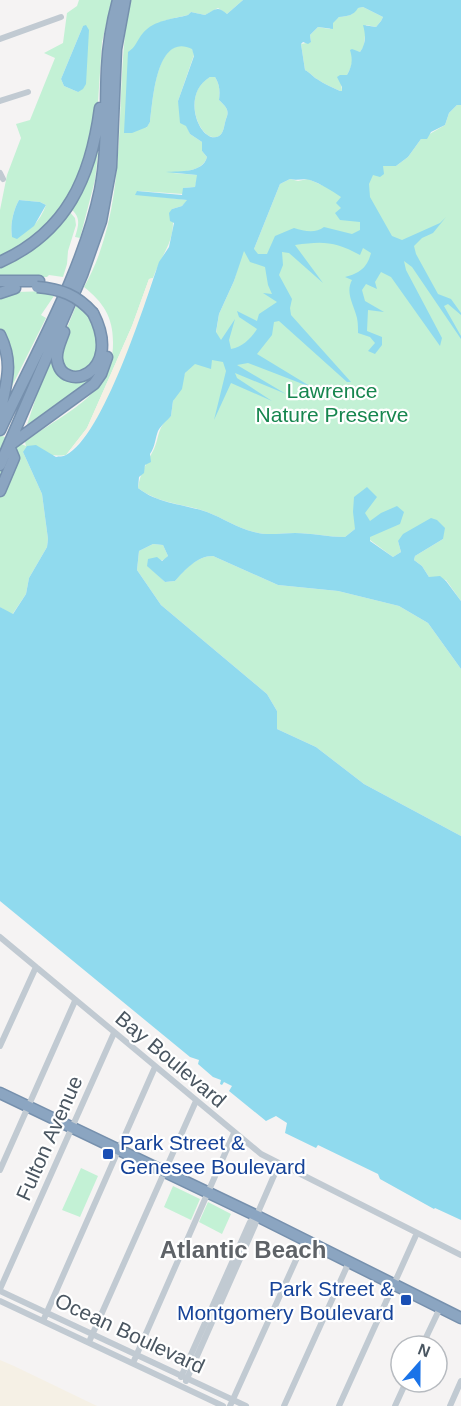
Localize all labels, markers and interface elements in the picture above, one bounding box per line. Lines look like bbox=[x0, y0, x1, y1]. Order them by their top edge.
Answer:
park label: Lawrence Nature Preserve bbox=[256, 379, 408, 426]
street label: Bay Boulevard bbox=[111, 1006, 231, 1112]
street label: Fulton Avenue bbox=[11, 1072, 87, 1204]
place label: Park Street & Genesee Boulevard bbox=[120, 1131, 306, 1178]
marker: Park Street & Genesee Boulevard bbox=[101, 1147, 115, 1161]
district label: Atlantic Beach bbox=[160, 1236, 326, 1263]
place label: Park Street & Montgomery Boulevard bbox=[177, 1277, 394, 1324]
street label: Ocean Boulevard bbox=[52, 1288, 208, 1378]
marker: Park Street & Montgomery Boulevard bbox=[399, 1293, 413, 1307]
north arrow bbox=[389, 1334, 449, 1394]
text: N bbox=[416, 1340, 433, 1360]

